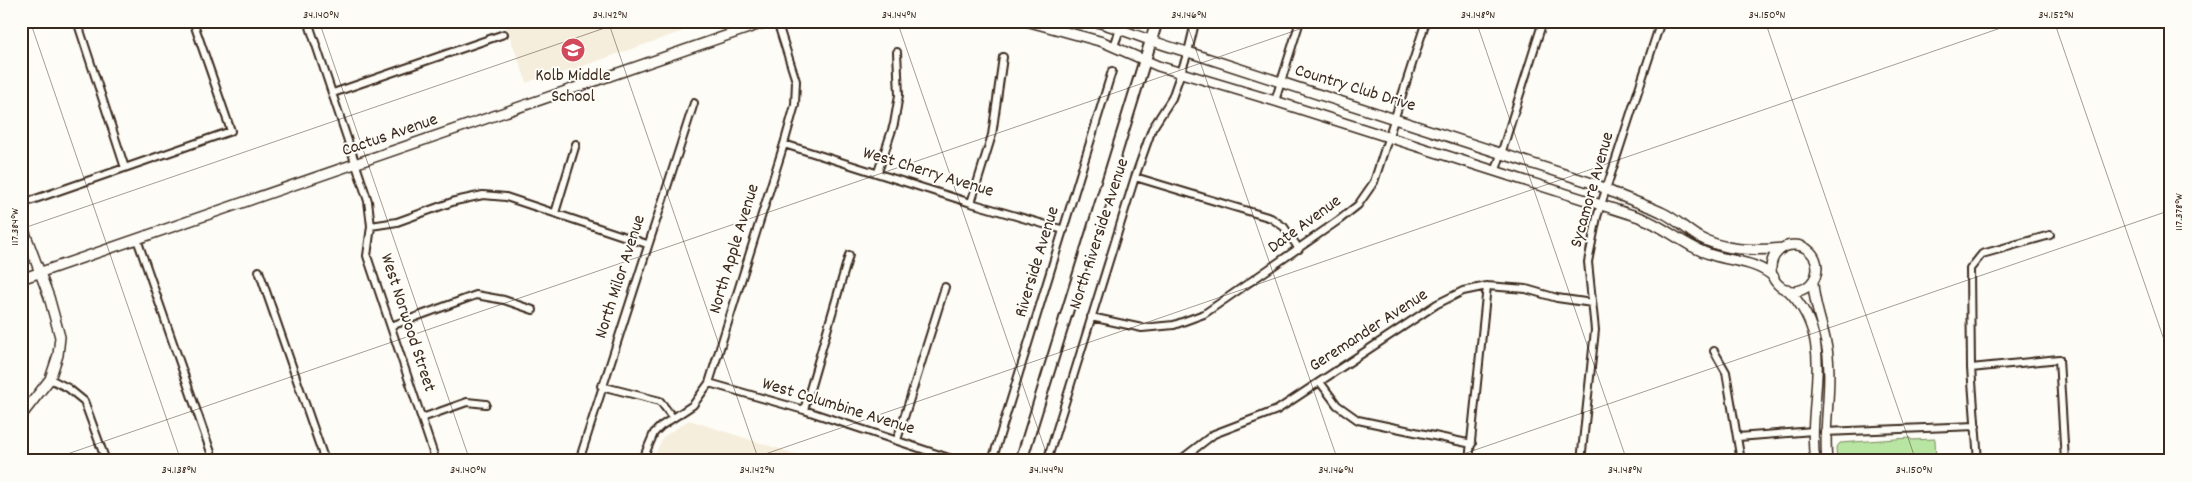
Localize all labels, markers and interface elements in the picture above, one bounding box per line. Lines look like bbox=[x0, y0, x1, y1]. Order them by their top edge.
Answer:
text: 34.140°N bbox=[303, 7, 339, 24]
text: 34.142°N bbox=[593, 7, 628, 24]
text: 34.144°N bbox=[882, 7, 916, 24]
text: 34.146°N bbox=[1171, 7, 1207, 24]
text: 34.148°N bbox=[1461, 7, 1495, 24]
text: 34.150°N bbox=[1749, 7, 1785, 24]
text: 34.152°N bbox=[2038, 7, 2074, 24]
school or university icon: Kolb Middle School bbox=[560, 37, 586, 63]
street label: Country Club Drive bbox=[1291, 59, 1419, 119]
place label: Kolb Middle School bbox=[535, 64, 611, 110]
street label: Cactus Avenue bbox=[339, 108, 441, 164]
street label: Sycamore Avenue bbox=[1565, 129, 1621, 251]
street label: West Cherry Avenue bbox=[859, 141, 997, 205]
street label: North Riverside Avenue bbox=[1064, 155, 1136, 313]
street label: North Apple Avenue bbox=[703, 181, 767, 317]
street label: Date Avenue bbox=[1263, 190, 1347, 260]
text: 117.378°W bbox=[2171, 193, 2188, 231]
street label: Riverside Avenue bbox=[1009, 203, 1067, 321]
text: 117.384°W bbox=[7, 208, 24, 246]
street label: North Milor Avenue bbox=[589, 212, 653, 342]
street label: West Norwood Street bbox=[373, 251, 441, 396]
street label: Geremander Avenue bbox=[1305, 283, 1433, 379]
street label: West Columbine Avenue bbox=[759, 372, 918, 442]
text: 34.138°N bbox=[162, 462, 196, 479]
text: 34.140°N bbox=[450, 462, 486, 479]
text: 34.142°N bbox=[740, 462, 775, 479]
text: 34.144°N bbox=[1029, 462, 1063, 479]
text: 34.146°N bbox=[1318, 462, 1354, 479]
text: 34.148°N bbox=[1608, 462, 1642, 479]
text: 34.150°N bbox=[1896, 462, 1932, 479]

